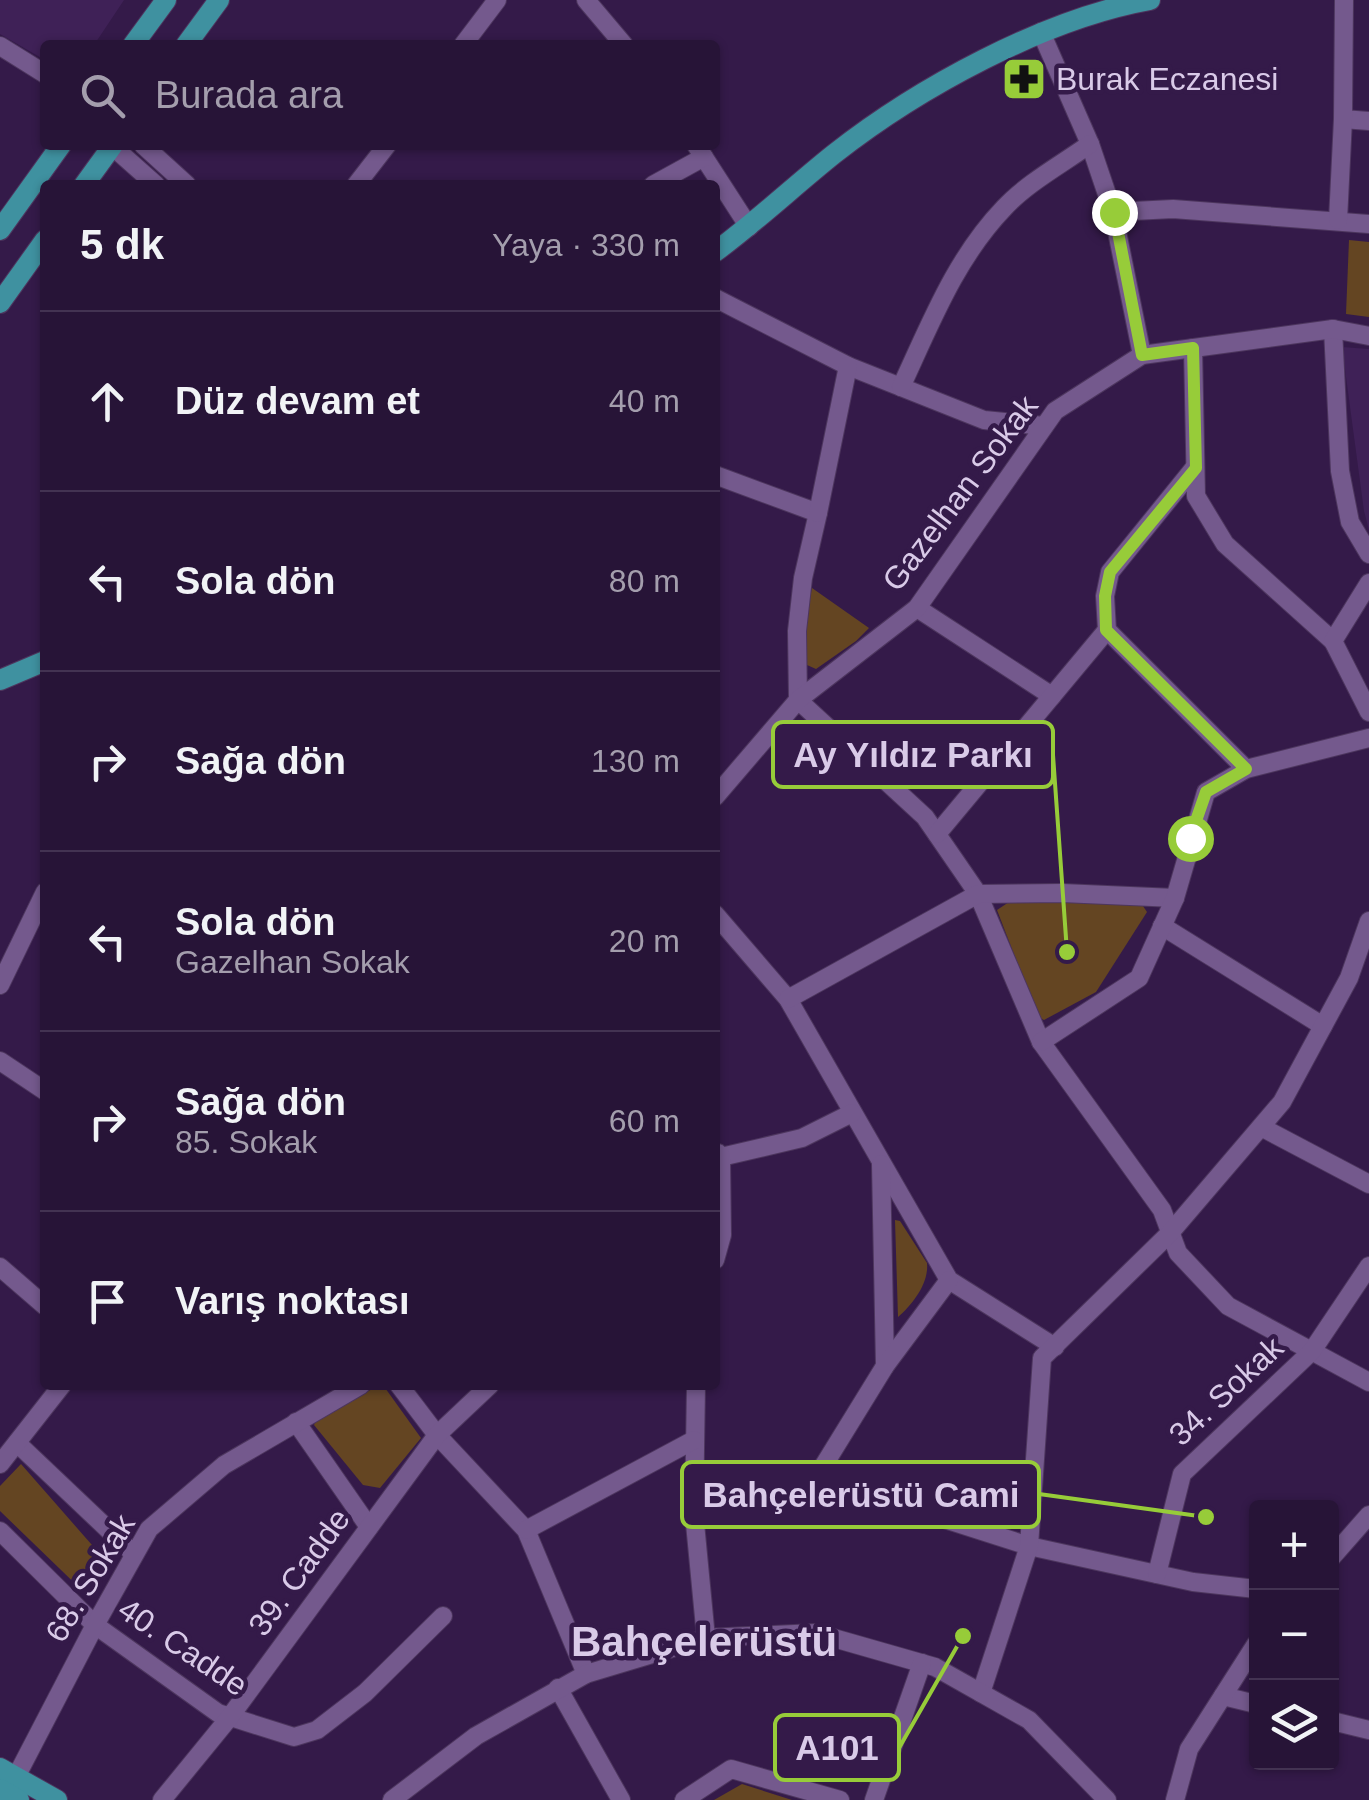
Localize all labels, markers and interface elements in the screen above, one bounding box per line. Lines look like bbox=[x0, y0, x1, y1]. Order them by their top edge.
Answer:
search box bbox=[40, 40, 720, 150]
pharmacy icon: Burak Eczanesi bbox=[1001, 56, 1047, 102]
place label: Burak Eczanesi bbox=[1056, 61, 1278, 97]
icon: search bbox=[75, 68, 130, 123]
text: Burada ara bbox=[155, 74, 343, 116]
route end bbox=[1092, 190, 1138, 236]
text: 5 dk bbox=[80, 221, 164, 268]
text: Yaya · 330 m bbox=[492, 227, 680, 263]
icon: ahead bbox=[80, 374, 135, 429]
text: Düz devam et bbox=[175, 380, 420, 422]
text: 40 m bbox=[609, 383, 680, 419]
street label: Gazelhan Sokak bbox=[875, 388, 1046, 598]
icon: left bbox=[80, 554, 135, 609]
text: Sola dön bbox=[175, 560, 335, 602]
text: 80 m bbox=[609, 563, 680, 599]
callout: Ay Yıldız Parkı bbox=[773, 722, 1053, 787]
icon: right bbox=[80, 734, 135, 789]
text: Ay Yıldız Parkı bbox=[793, 735, 1033, 774]
text: Sağa dön bbox=[175, 740, 346, 782]
text: 130 m bbox=[591, 743, 680, 779]
route start bbox=[1168, 816, 1214, 862]
text: Sola dön bbox=[175, 901, 335, 943]
icon: left bbox=[80, 914, 135, 969]
text: 20 m bbox=[609, 923, 680, 959]
text: Gazelhan Sokak bbox=[175, 944, 410, 980]
text: Sağa dön bbox=[175, 1081, 346, 1123]
icon: right bbox=[80, 1094, 135, 1149]
text: 60 m bbox=[609, 1103, 680, 1139]
text: 85. Sokak bbox=[175, 1124, 317, 1160]
icon: arrive bbox=[80, 1274, 135, 1329]
text: Varış noktası bbox=[175, 1280, 409, 1322]
street label: 34. Sokak bbox=[1162, 1329, 1291, 1453]
callout: Bahçelerüstü Cami bbox=[682, 1462, 1039, 1527]
text: Bahçelerüstü Cami bbox=[702, 1475, 1020, 1514]
map controls bbox=[1249, 1500, 1339, 1770]
button: + bbox=[1249, 1500, 1339, 1590]
street label: 39. Cadde bbox=[241, 1502, 357, 1642]
street label: 68. Sokak bbox=[38, 1507, 143, 1648]
button: − bbox=[1249, 1590, 1339, 1680]
street label: 40. Cadde bbox=[112, 1591, 254, 1703]
district label: Bahçelerüstü bbox=[571, 1618, 837, 1665]
button: layers bbox=[1249, 1680, 1339, 1770]
callout: A101 bbox=[775, 1715, 899, 1780]
text: A101 bbox=[795, 1728, 879, 1767]

